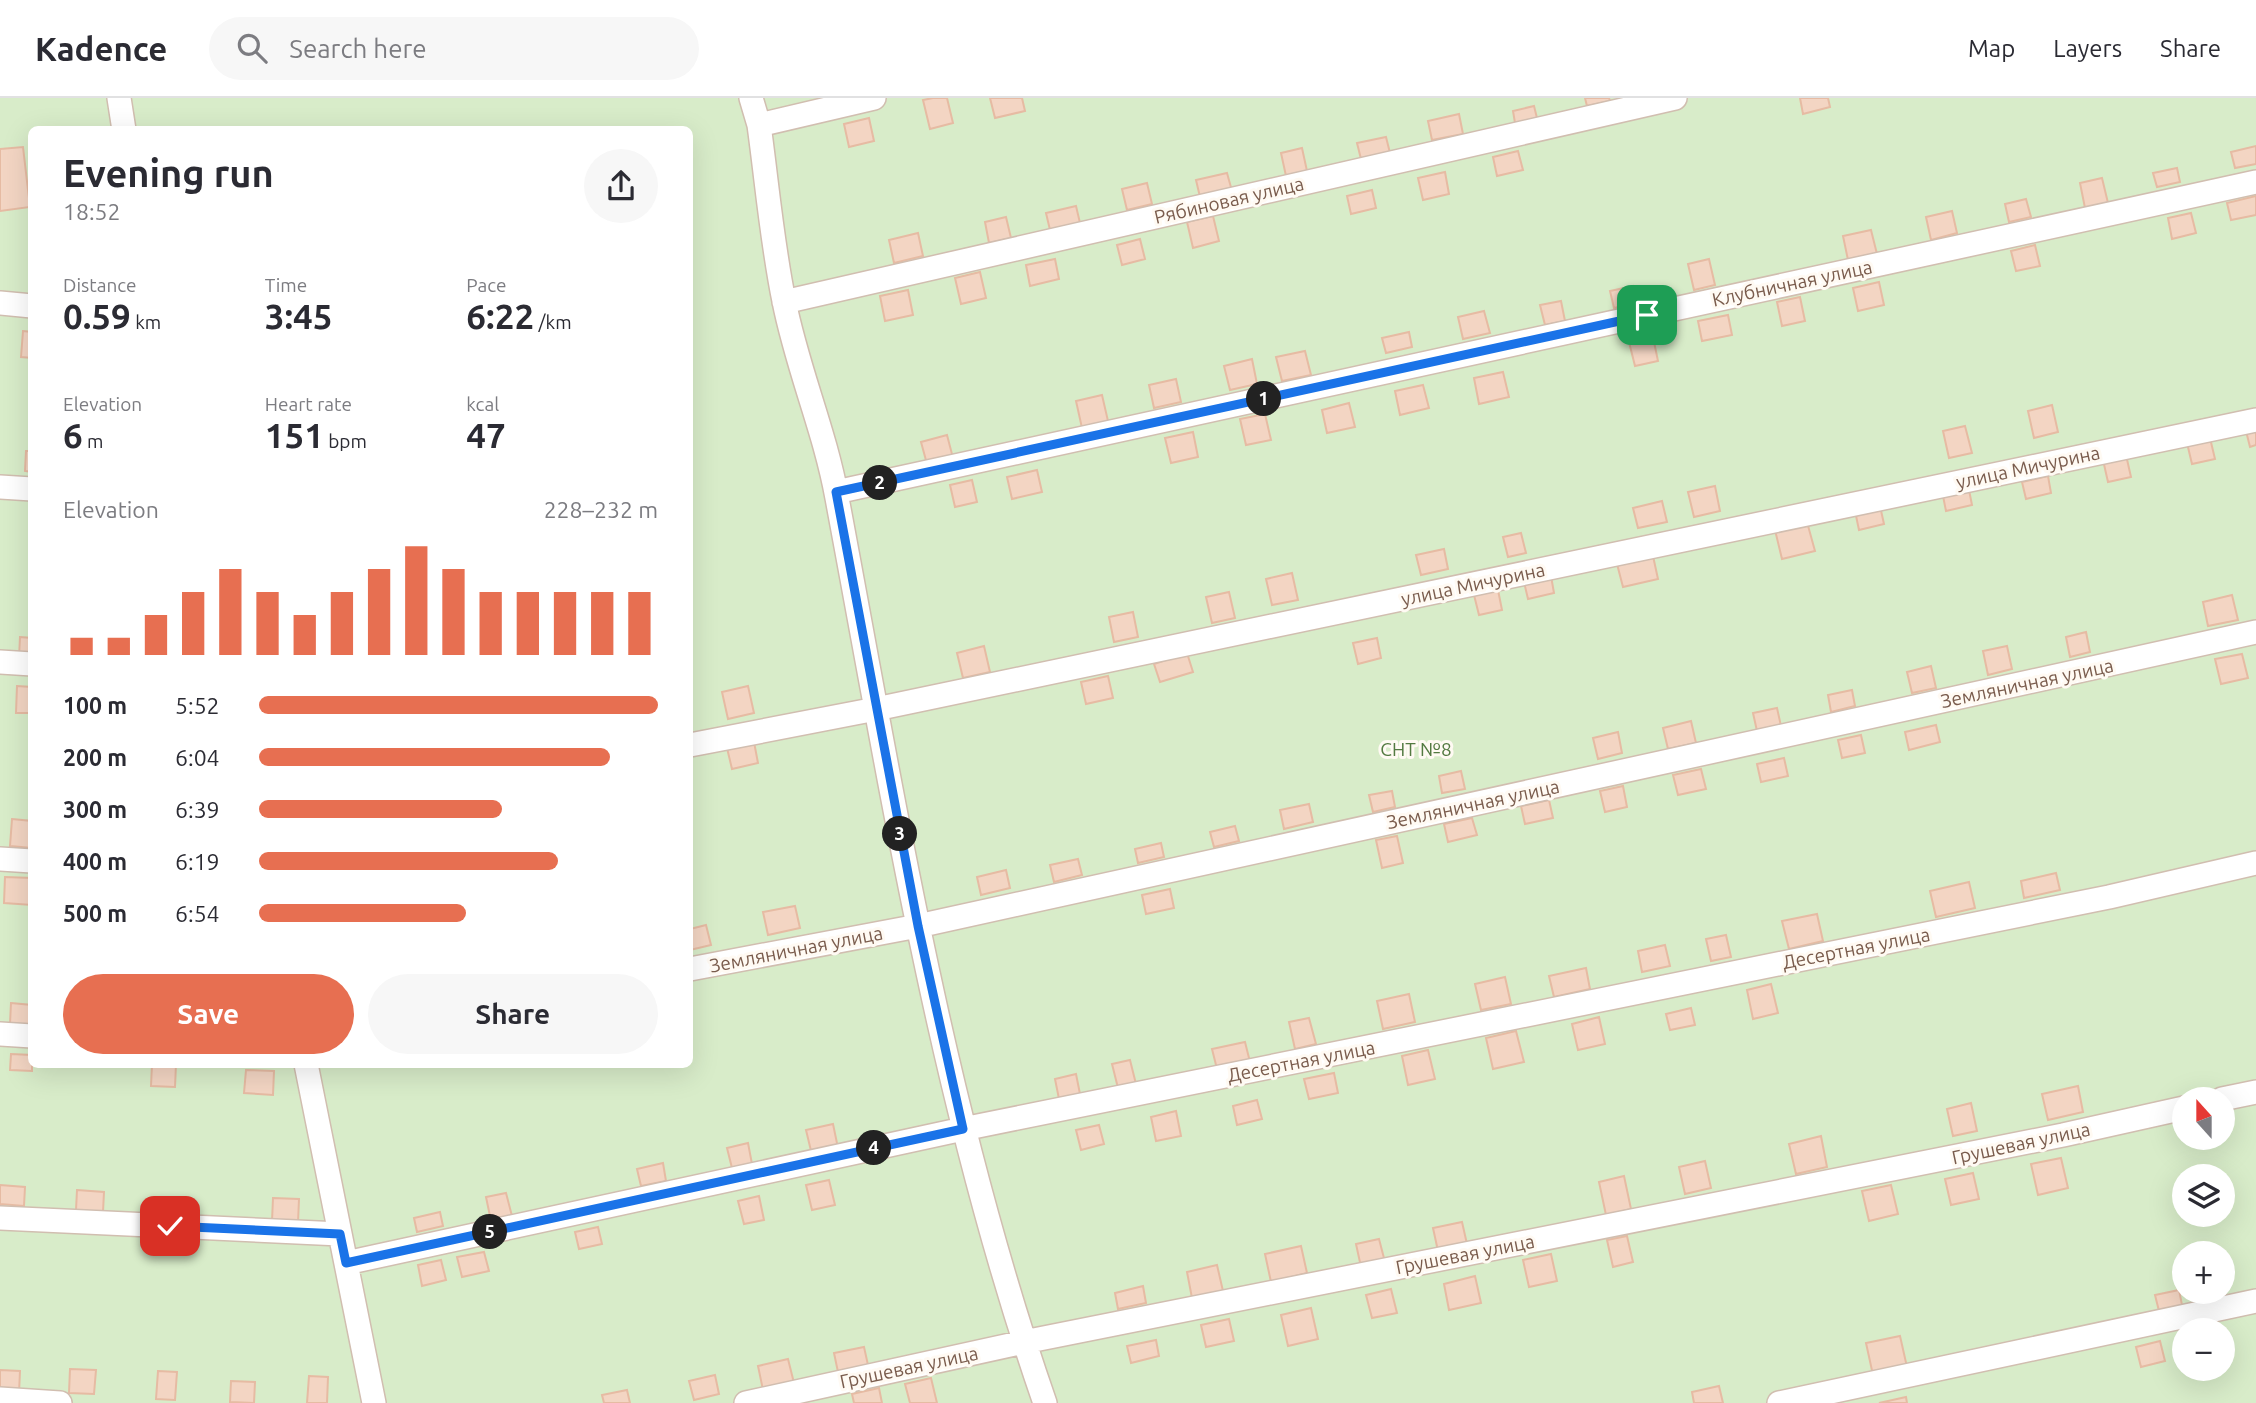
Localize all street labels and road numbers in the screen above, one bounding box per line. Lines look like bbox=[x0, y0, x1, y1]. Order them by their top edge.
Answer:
street label: Рябиновая улица bbox=[1152, 172, 1306, 228]
street label: Клубничная улица bbox=[1710, 255, 1874, 311]
street label: улица Мичурина bbox=[1954, 441, 2102, 493]
street label: улица Мичурина bbox=[1399, 558, 1547, 610]
street label: Земляничная улица bbox=[1939, 654, 2115, 712]
street label: Земляничная улица bbox=[1385, 775, 1561, 833]
street label: Земляничная улица bbox=[707, 921, 885, 977]
street label: Десертная улица bbox=[1780, 923, 1932, 973]
street label: Десертная улица bbox=[1225, 1036, 1377, 1086]
street label: Грушевая улица bbox=[1950, 1118, 2092, 1168]
street label: Грушевая улица bbox=[1394, 1230, 1536, 1278]
street label: Грушевая улица bbox=[838, 1342, 980, 1392]

